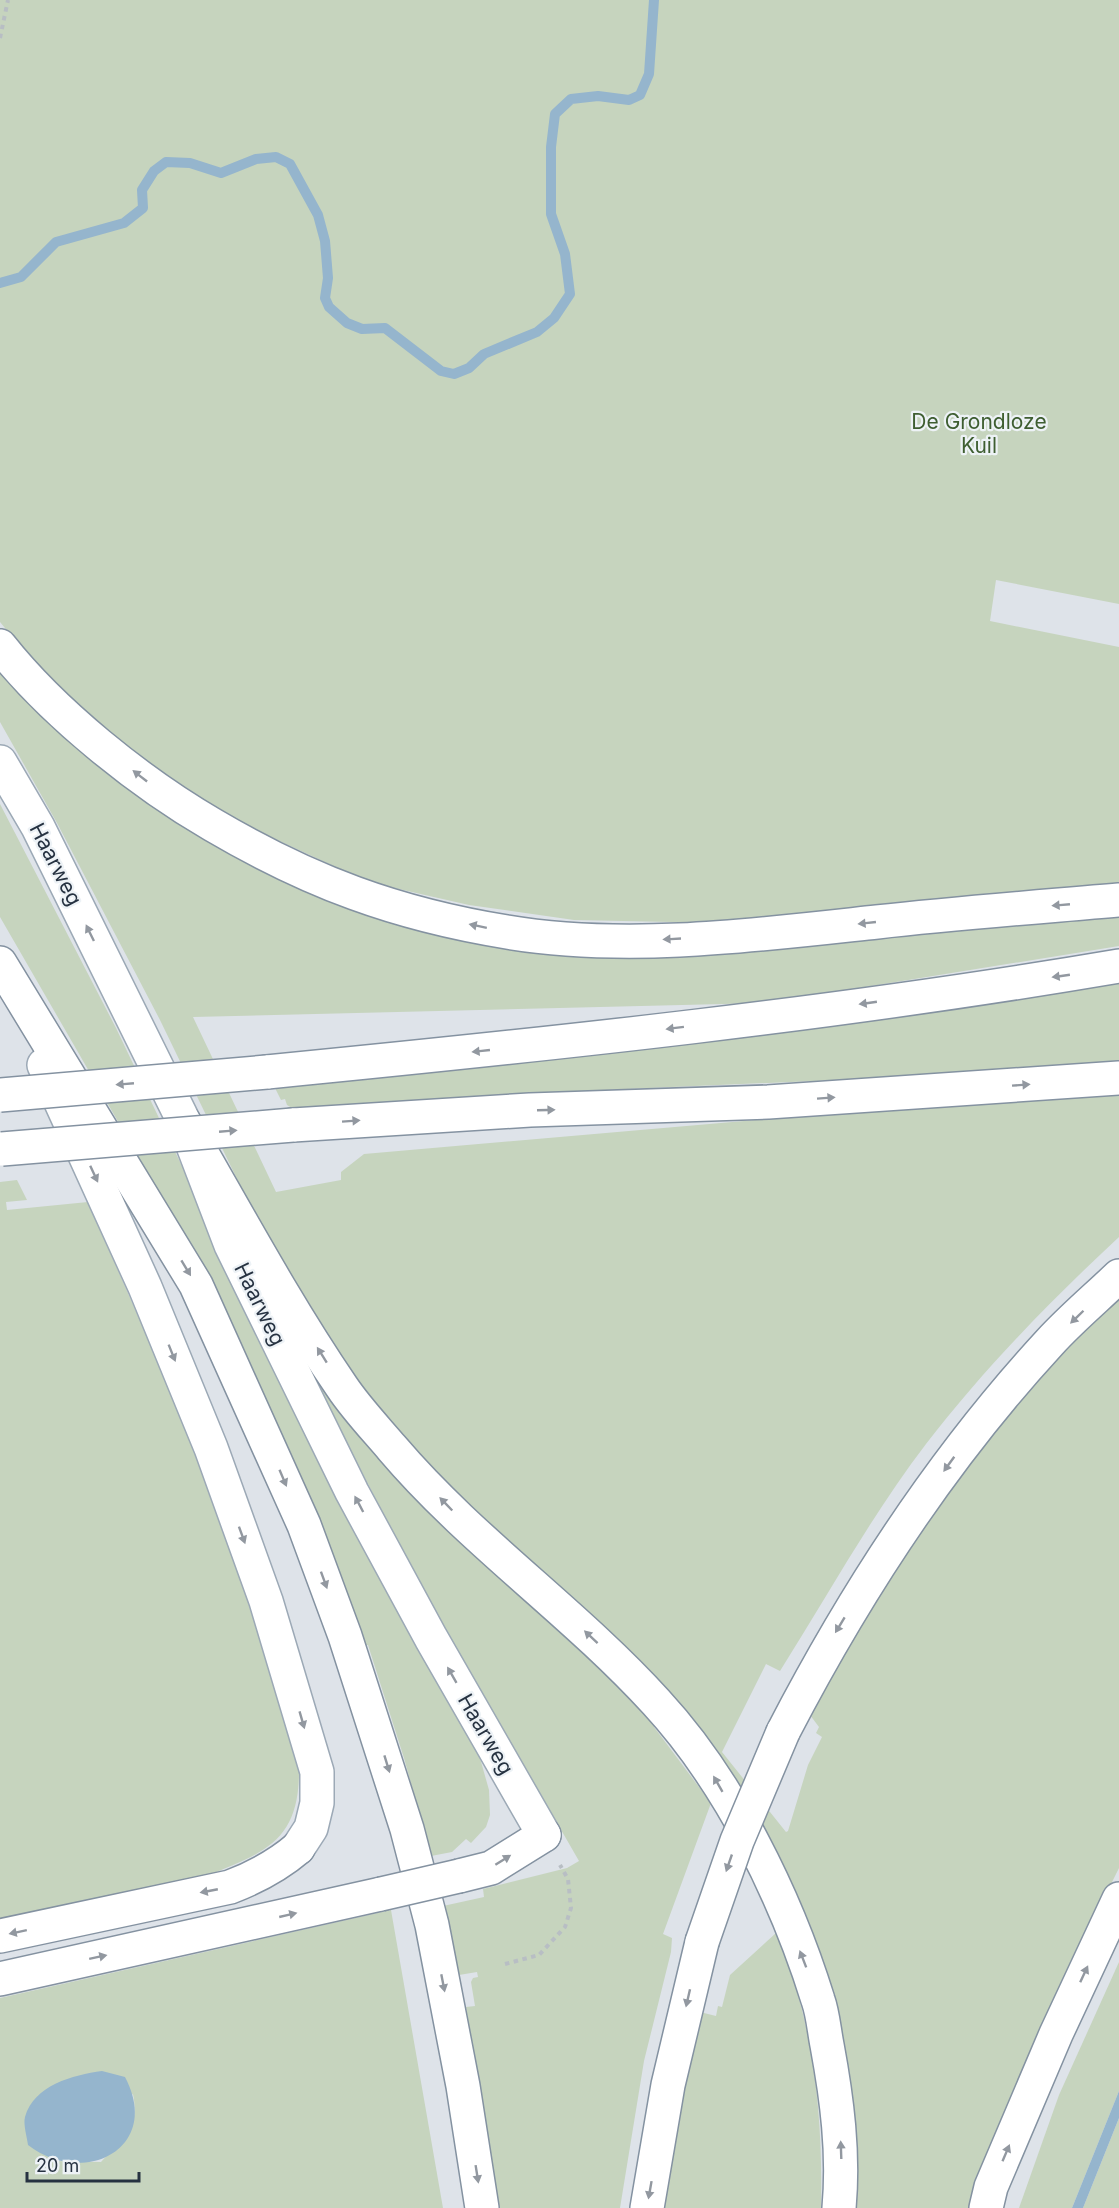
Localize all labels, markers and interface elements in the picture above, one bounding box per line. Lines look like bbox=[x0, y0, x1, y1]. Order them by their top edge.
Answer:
park label: De Grondloze Kuil bbox=[911, 409, 1047, 458]
one-way arrow bbox=[132, 771, 147, 783]
street label: Haarweg bbox=[25, 819, 87, 909]
one-way arrow bbox=[1051, 900, 1070, 910]
one-way arrow bbox=[857, 918, 876, 928]
one-way arrow bbox=[469, 921, 488, 930]
one-way arrow bbox=[86, 924, 96, 942]
one-way arrow bbox=[663, 934, 682, 944]
one-way arrow bbox=[1052, 971, 1071, 980]
one-way arrow bbox=[859, 998, 878, 1007]
one-way arrow bbox=[665, 1023, 684, 1032]
one-way arrow bbox=[472, 1046, 491, 1056]
one-way arrow bbox=[116, 1079, 135, 1089]
one-way arrow bbox=[1011, 1080, 1030, 1090]
one-way arrow bbox=[817, 1093, 836, 1103]
one-way arrow bbox=[536, 1105, 555, 1114]
one-way arrow bbox=[342, 1116, 361, 1126]
one-way arrow bbox=[218, 1126, 237, 1135]
one-way arrow bbox=[89, 1166, 99, 1184]
street label: Haarweg bbox=[229, 1258, 291, 1350]
one-way arrow bbox=[180, 1260, 191, 1276]
one-way arrow bbox=[1070, 1309, 1084, 1323]
one-way arrow bbox=[168, 1344, 177, 1362]
one-way arrow bbox=[317, 1347, 328, 1363]
one-way arrow bbox=[943, 1455, 955, 1471]
one-way arrow bbox=[279, 1469, 288, 1486]
one-way arrow bbox=[354, 1495, 364, 1512]
one-way arrow bbox=[440, 1498, 454, 1512]
one-way arrow bbox=[238, 1526, 248, 1544]
one-way arrow bbox=[320, 1571, 329, 1589]
one-way arrow bbox=[835, 1617, 846, 1633]
one-way arrow bbox=[584, 1631, 599, 1644]
one-way arrow bbox=[447, 1666, 457, 1683]
street label: Haarweg bbox=[453, 1689, 519, 1779]
one-way arrow bbox=[298, 1711, 307, 1729]
one-way arrow bbox=[383, 1755, 392, 1773]
one-way arrow bbox=[713, 1775, 723, 1792]
one-way arrow bbox=[723, 1854, 733, 1872]
one-way arrow bbox=[495, 1855, 512, 1866]
one-way arrow bbox=[199, 1887, 218, 1896]
one-way arrow bbox=[279, 1910, 298, 1919]
one-way arrow bbox=[9, 1927, 27, 1937]
one-way arrow bbox=[797, 1950, 807, 1968]
one-way arrow bbox=[89, 1952, 108, 1961]
one-way arrow bbox=[1079, 1966, 1088, 1983]
one-way arrow bbox=[439, 1973, 448, 1992]
one-way arrow bbox=[683, 1989, 693, 2008]
one-way arrow bbox=[836, 2140, 845, 2159]
one-way arrow bbox=[1002, 2144, 1011, 2162]
scale bar bbox=[27, 2145, 140, 2183]
text: 20 m bbox=[36, 2155, 79, 2176]
one-way arrow bbox=[473, 2165, 482, 2184]
one-way arrow bbox=[645, 2180, 654, 2199]

